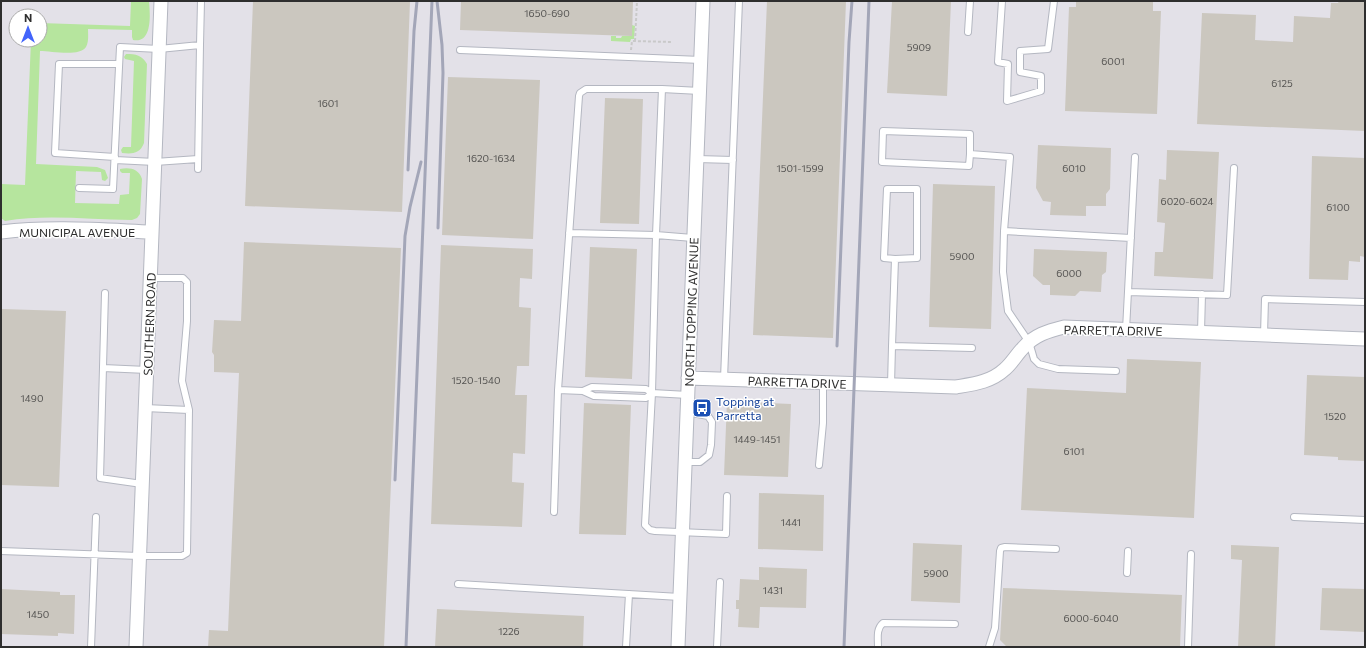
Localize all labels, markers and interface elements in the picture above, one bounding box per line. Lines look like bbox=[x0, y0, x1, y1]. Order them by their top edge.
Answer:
house number: 1650-690 bbox=[524, 7, 570, 19]
north arrow bbox=[8, 8, 48, 48]
text: N bbox=[24, 11, 32, 24]
house number: 5909 bbox=[907, 41, 931, 53]
house number: 6001 bbox=[1101, 55, 1125, 67]
house number: 6125 bbox=[1271, 77, 1293, 89]
house number: 1601 bbox=[317, 97, 339, 109]
house number: 1620-1634 bbox=[467, 152, 515, 164]
house number: 1501-1599 bbox=[776, 162, 824, 174]
house number: 6010 bbox=[1062, 162, 1086, 174]
house number: 6020-6024 bbox=[1161, 195, 1213, 207]
house number: 6100 bbox=[1326, 201, 1350, 213]
street label: MUNICIPAL AVENUE bbox=[19, 225, 135, 239]
street label: NORTH TOPPING AVENUE bbox=[681, 237, 701, 387]
house number: 5900 bbox=[950, 250, 974, 262]
house number: 6000 bbox=[1056, 267, 1082, 279]
street label: SOUTHERN ROAD bbox=[140, 272, 158, 376]
street label: PARRETTA DRIVE bbox=[1063, 322, 1163, 338]
street label: PARRETTA DRIVE bbox=[747, 373, 847, 391]
house number: 1520-1540 bbox=[452, 374, 500, 386]
house number: 1490 bbox=[21, 392, 43, 404]
place label: Topping at Parretta bbox=[716, 394, 774, 422]
bus stop icon: Topping at Parretta bbox=[691, 397, 713, 419]
house number: 1520 bbox=[1324, 410, 1346, 422]
house number: 1449-1451 bbox=[734, 433, 780, 445]
house number: 6101 bbox=[1063, 445, 1085, 457]
house number: 1441 bbox=[781, 516, 801, 528]
house number: 5900 bbox=[924, 567, 948, 579]
house number: 1431 bbox=[763, 584, 783, 596]
house number: 1450 bbox=[27, 608, 49, 620]
house number: 6000-6040 bbox=[1064, 612, 1119, 624]
house number: 1226 bbox=[498, 625, 520, 637]

